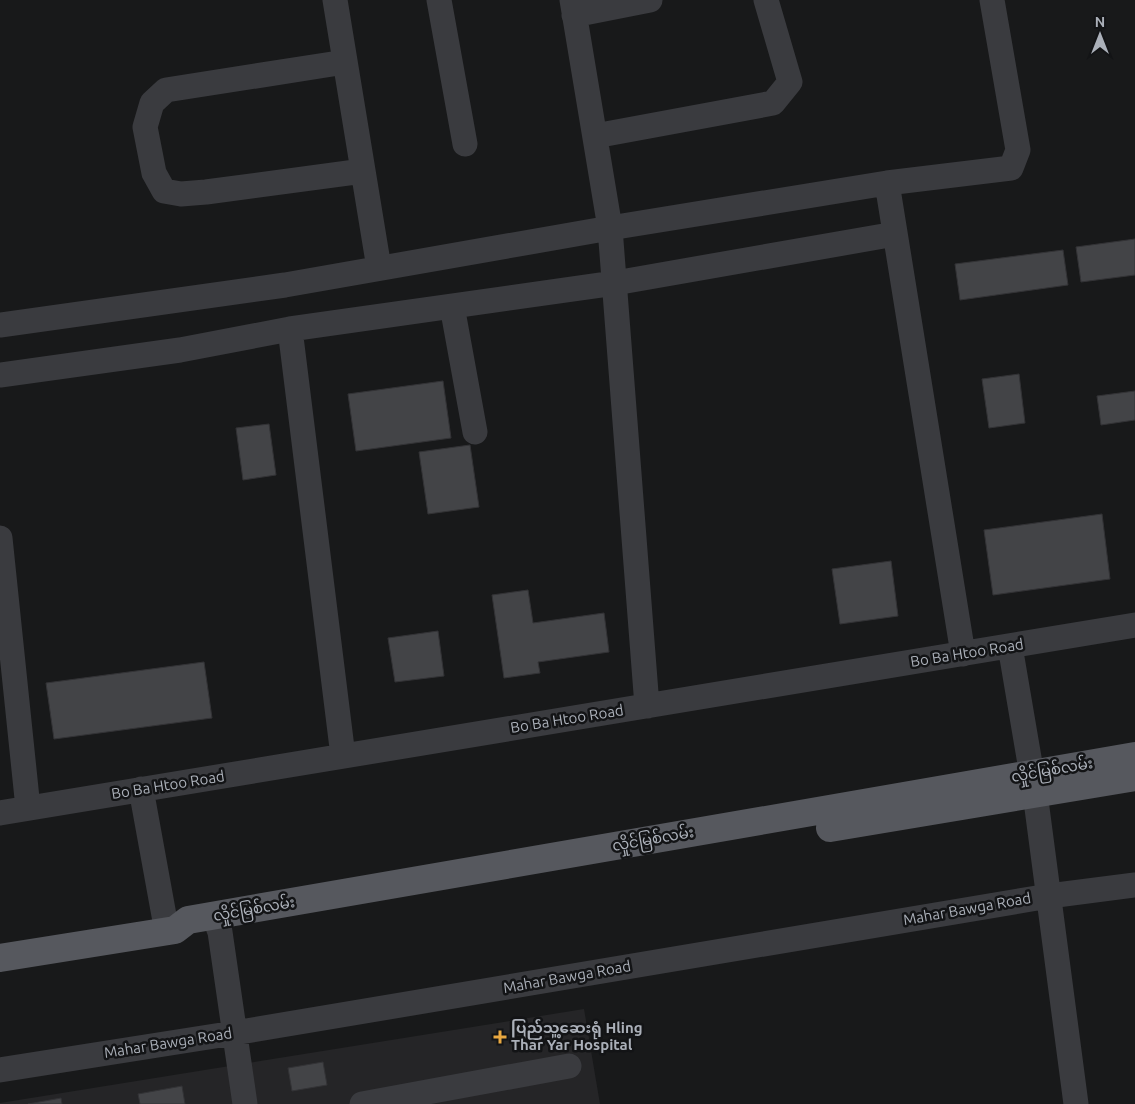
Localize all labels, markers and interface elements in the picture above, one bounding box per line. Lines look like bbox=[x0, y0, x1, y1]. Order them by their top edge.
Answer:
north arrow bbox=[1075, 10, 1125, 60]
text: N bbox=[1095, 14, 1105, 30]
street label: Bo Ba Htoo Road bbox=[909, 635, 1025, 670]
street label: Bo Ba Htoo Road bbox=[509, 701, 625, 736]
street label: လှိုင်မြစ်လမ်း bbox=[1010, 753, 1095, 789]
street label: Bo Ba Htoo Road bbox=[110, 767, 226, 802]
street label: လှိုင်မြစ်လမ်း bbox=[611, 822, 696, 858]
street label: Mahar Bawga Road bbox=[902, 889, 1032, 928]
street label: လှိုင်မြစ်လမ်း bbox=[212, 892, 297, 928]
street label: Mahar Bawga Road bbox=[502, 957, 632, 996]
place label: ပြည်သူ့ဆေးရုံ Hling Thar Yar Hospital bbox=[511, 1018, 643, 1053]
street label: Mahar Bawga Road bbox=[103, 1024, 233, 1061]
marker: ပြည်သူ့ဆေးရုံ Hling Thar Yar Hospital bbox=[493, 1030, 507, 1044]

